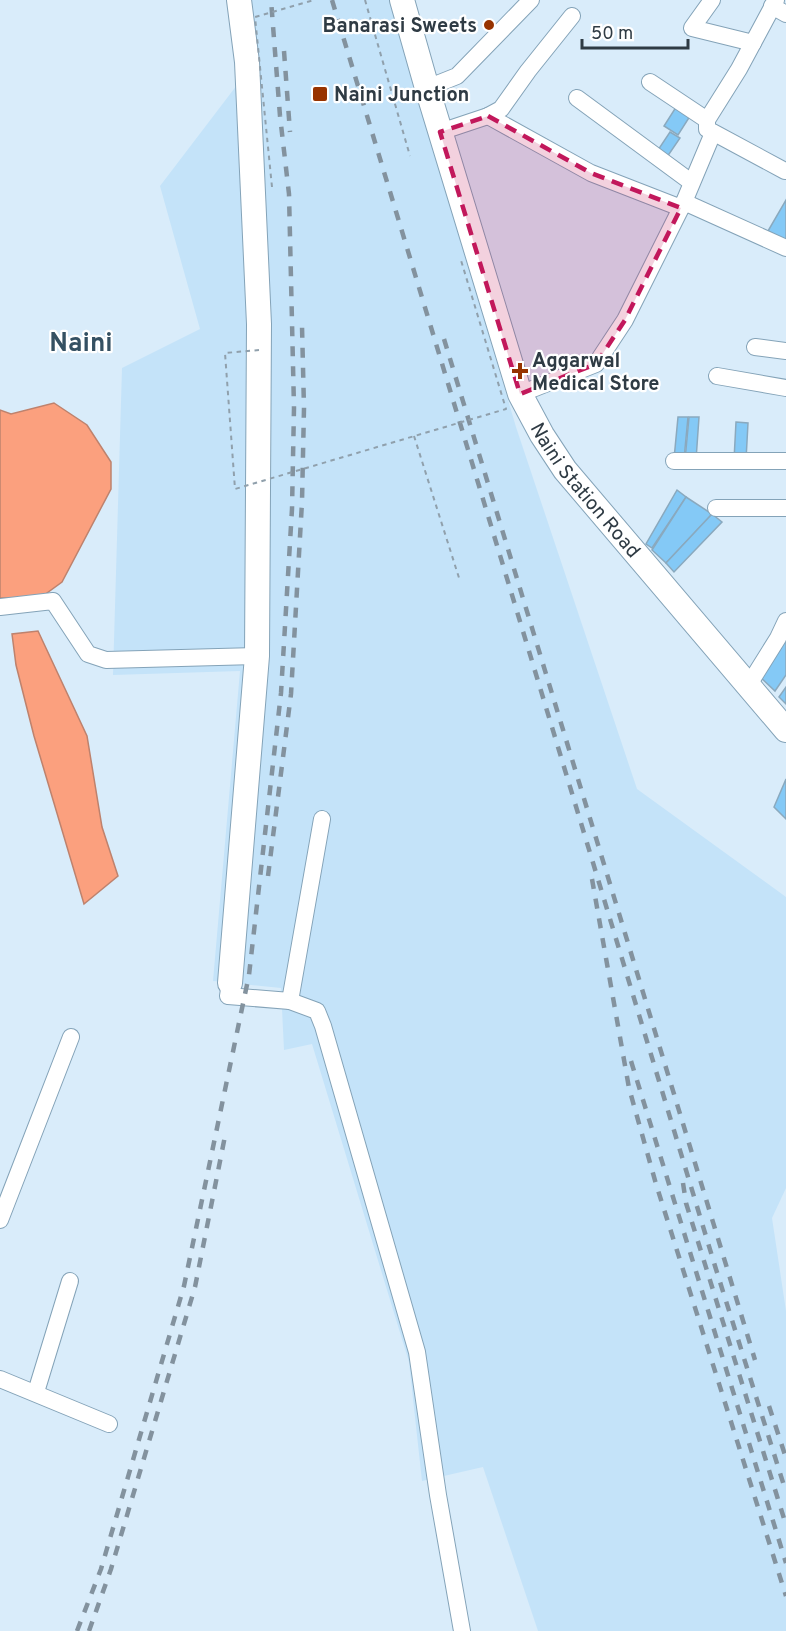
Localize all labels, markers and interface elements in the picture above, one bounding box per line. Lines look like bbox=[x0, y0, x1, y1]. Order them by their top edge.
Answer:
scale bar bbox=[582, 12, 688, 50]
place label: Banarasi Sweets bbox=[322, 14, 477, 40]
marker: Banarasi Sweets bbox=[482, 18, 496, 32]
text: 50 m bbox=[591, 23, 633, 46]
place label: Naini Junction bbox=[334, 83, 469, 109]
marker: Naini Junction bbox=[311, 85, 329, 103]
district label: Naini bbox=[49, 328, 113, 361]
place label: Aggarwal Medical Store bbox=[532, 349, 660, 398]
marker: Aggarwal Medical Store bbox=[513, 364, 527, 378]
street label: Naini Station Road bbox=[523, 419, 645, 564]

